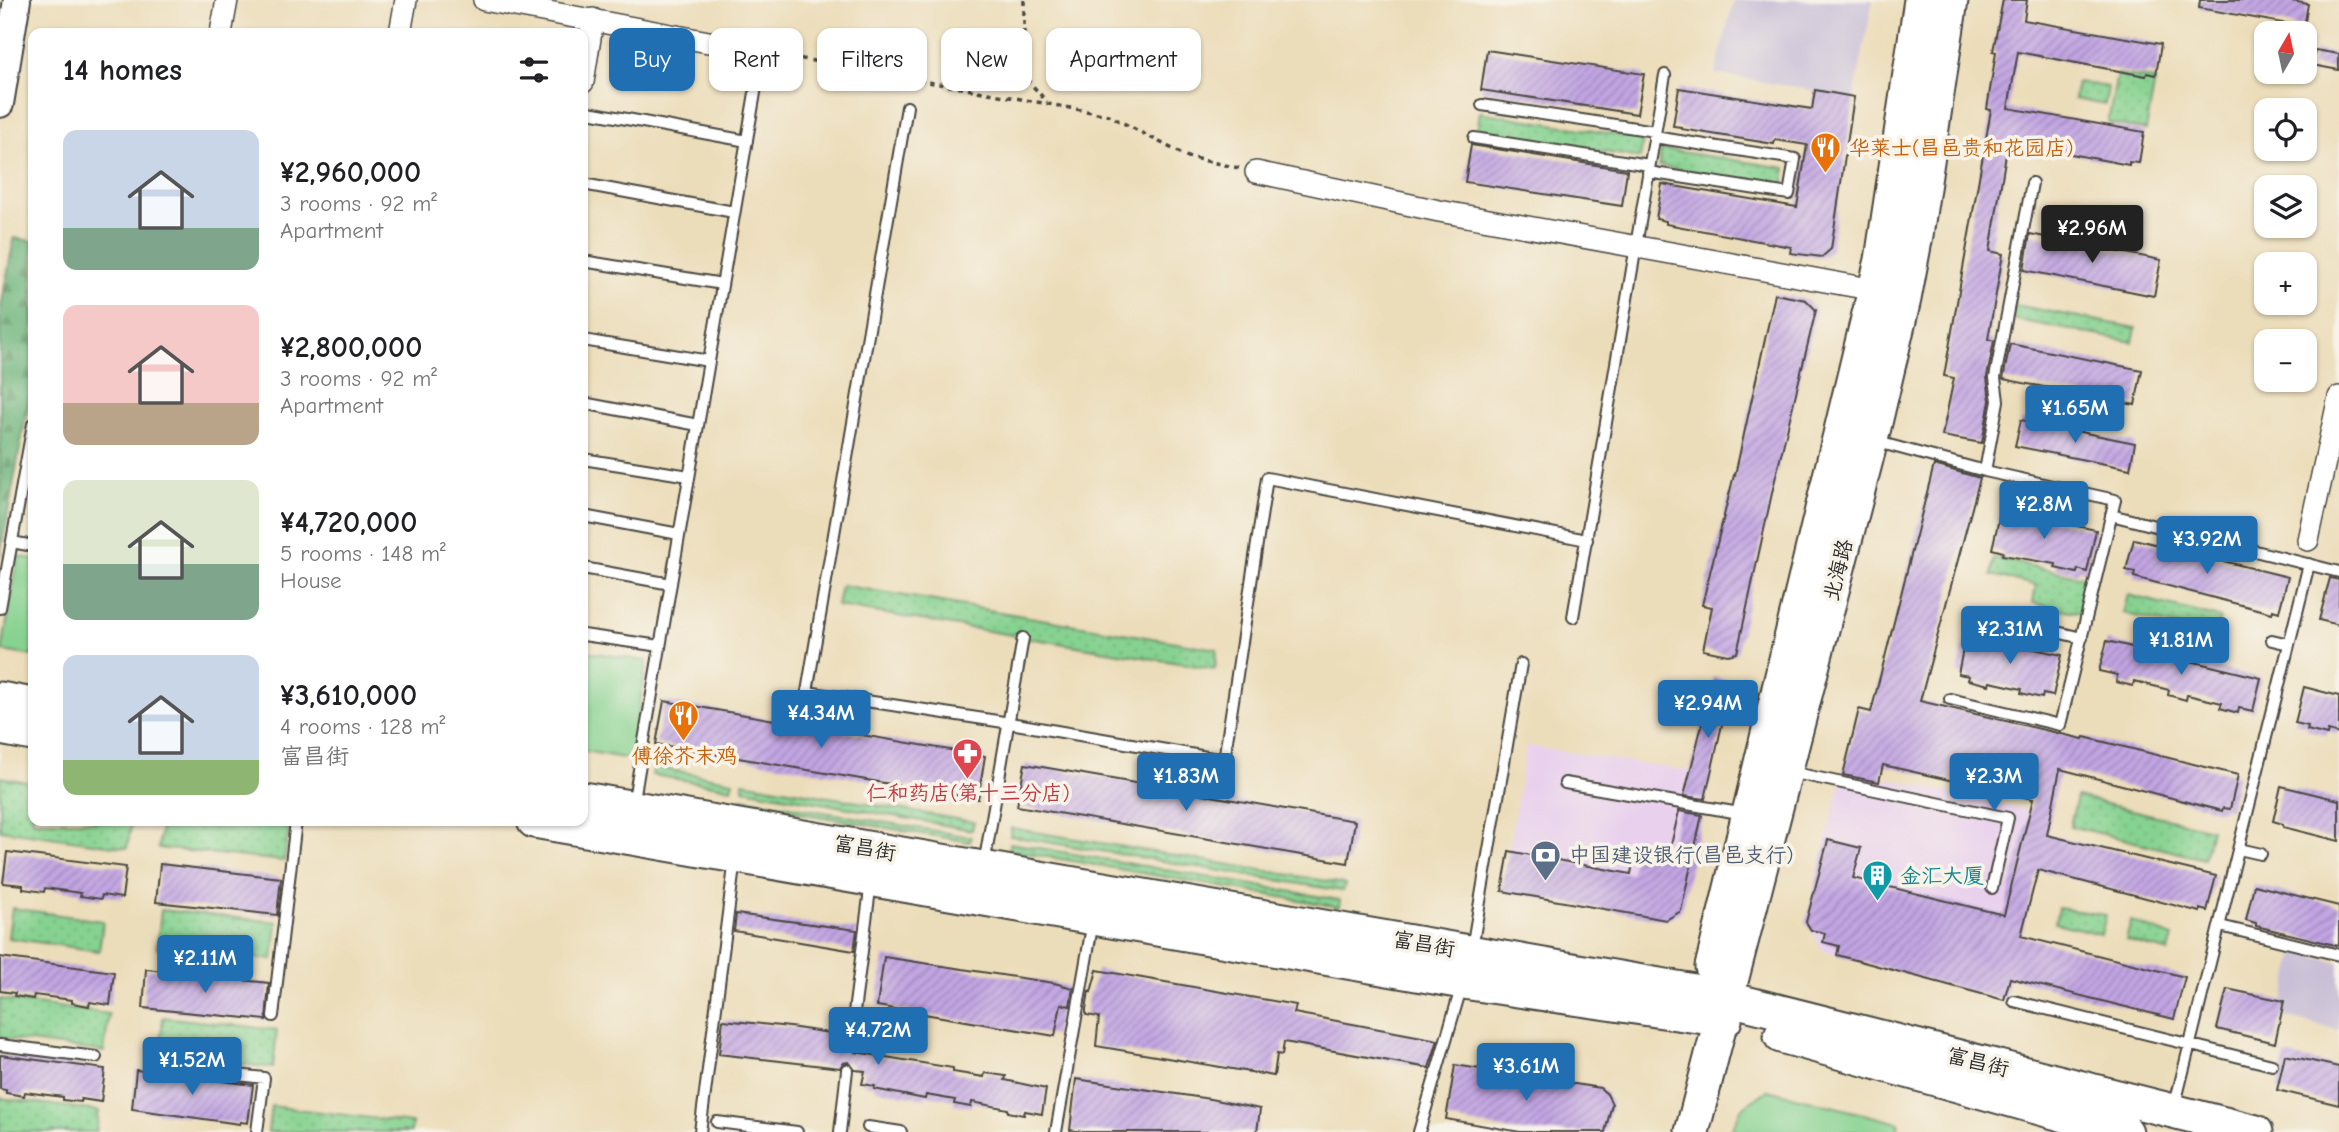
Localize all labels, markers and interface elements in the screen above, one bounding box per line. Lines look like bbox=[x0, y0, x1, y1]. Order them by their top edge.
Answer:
north arrow bbox=[2254, 21, 2317, 84]
map controls bbox=[2254, 21, 2317, 392]
chip: Buy bbox=[609, 28, 695, 91]
chip: Rent bbox=[709, 28, 803, 91]
chip: Filters bbox=[817, 28, 927, 91]
chip: New bbox=[941, 28, 1032, 91]
chip: Apartment bbox=[1046, 28, 1201, 91]
icon: filters bbox=[515, 51, 553, 89]
text: 14 homes bbox=[63, 53, 182, 88]
button: locate bbox=[2254, 98, 2317, 161]
restaurant icon: 华莱士(昌邑贵和花园店) bbox=[1809, 131, 1843, 175]
place label: 华莱士(昌邑贵和花园店) bbox=[1849, 136, 2074, 160]
text: ¥2,960,000 bbox=[280, 155, 421, 190]
icon: home bbox=[119, 158, 203, 242]
button: layers bbox=[2254, 175, 2317, 238]
text: 3 rooms · 92 m² bbox=[280, 190, 437, 217]
pin: ¥2.96M bbox=[2035, 205, 2149, 265]
text: ¥2.96M bbox=[2057, 214, 2127, 241]
text: Apartment bbox=[280, 217, 383, 244]
button: + bbox=[2254, 252, 2317, 315]
button: − bbox=[2254, 329, 2317, 392]
text: ¥2,800,000 bbox=[280, 330, 422, 365]
icon: home bbox=[119, 333, 203, 417]
text: 3 rooms · 92 m² bbox=[280, 365, 437, 392]
pin: ¥1.65M bbox=[2018, 386, 2132, 445]
text: Apartment bbox=[280, 392, 383, 419]
text: ¥1.65M bbox=[2041, 394, 2109, 421]
pin: ¥2.8M bbox=[1995, 482, 2093, 541]
text: ¥2.8M bbox=[2015, 490, 2073, 517]
text: ¥4,720,000 bbox=[280, 505, 417, 540]
icon: home bbox=[119, 508, 203, 592]
pin: ¥3.92M bbox=[2150, 516, 2264, 576]
text: ¥3.92M bbox=[2173, 525, 2241, 552]
street label: 北海路 bbox=[1819, 537, 1857, 603]
text: 5 rooms · 148 m² bbox=[280, 540, 446, 567]
text: House bbox=[280, 567, 342, 594]
pin: ¥2.31M bbox=[1953, 606, 2067, 666]
text: ¥2.31M bbox=[1977, 615, 2043, 642]
pin: ¥1.81M bbox=[2124, 618, 2238, 677]
text: ¥1.81M bbox=[2149, 626, 2213, 653]
text: ¥3,610,000 bbox=[280, 678, 417, 713]
pin: ¥2.94M bbox=[1651, 680, 1765, 740]
icon: home bbox=[119, 683, 203, 767]
text: ¥2.94M bbox=[1674, 689, 1742, 716]
pin: ¥4.34M bbox=[764, 690, 878, 750]
restaurant icon: 傅徐芥末鸡 bbox=[667, 699, 701, 743]
text: ¥4.34M bbox=[788, 699, 854, 726]
text: 4 rooms · 128 m² bbox=[280, 713, 445, 740]
pharmacy icon: 仁和药店(第十三分店) bbox=[951, 736, 985, 780]
text: 富昌街 bbox=[280, 743, 349, 770]
place label: 傅徐芥末鸡 bbox=[632, 744, 737, 768]
pin: ¥1.83M bbox=[1129, 754, 1243, 813]
pin: ¥2.3M bbox=[1945, 754, 2043, 813]
text: ¥1.83M bbox=[1153, 762, 1219, 789]
text: ¥2.3M bbox=[1966, 762, 2022, 789]
place label: 仁和药店(第十三分店) bbox=[866, 781, 1070, 805]
street label: 富昌街 bbox=[832, 831, 898, 865]
bank icon: 中国建设银行(昌邑支行) bbox=[1529, 838, 1563, 882]
place label: 中国建设银行(昌邑支行) bbox=[1569, 843, 1794, 867]
building icon: 金汇大厦 bbox=[1860, 859, 1894, 903]
place label: 金汇大厦 bbox=[1900, 864, 1984, 888]
street label: 富昌街 bbox=[1391, 927, 1457, 961]
pin: ¥2.11M bbox=[148, 936, 262, 995]
text: ¥2.11M bbox=[173, 944, 237, 971]
pin: ¥4.72M bbox=[821, 1007, 935, 1067]
text: ¥4.72M bbox=[845, 1016, 911, 1043]
pin: ¥1.52M bbox=[135, 1038, 249, 1097]
street label: 富昌街 bbox=[1945, 1043, 2011, 1081]
pin: ¥3.61M bbox=[1469, 1044, 1583, 1103]
text: ¥1.52M bbox=[159, 1046, 225, 1073]
text: ¥3.61M bbox=[1493, 1052, 1559, 1079]

